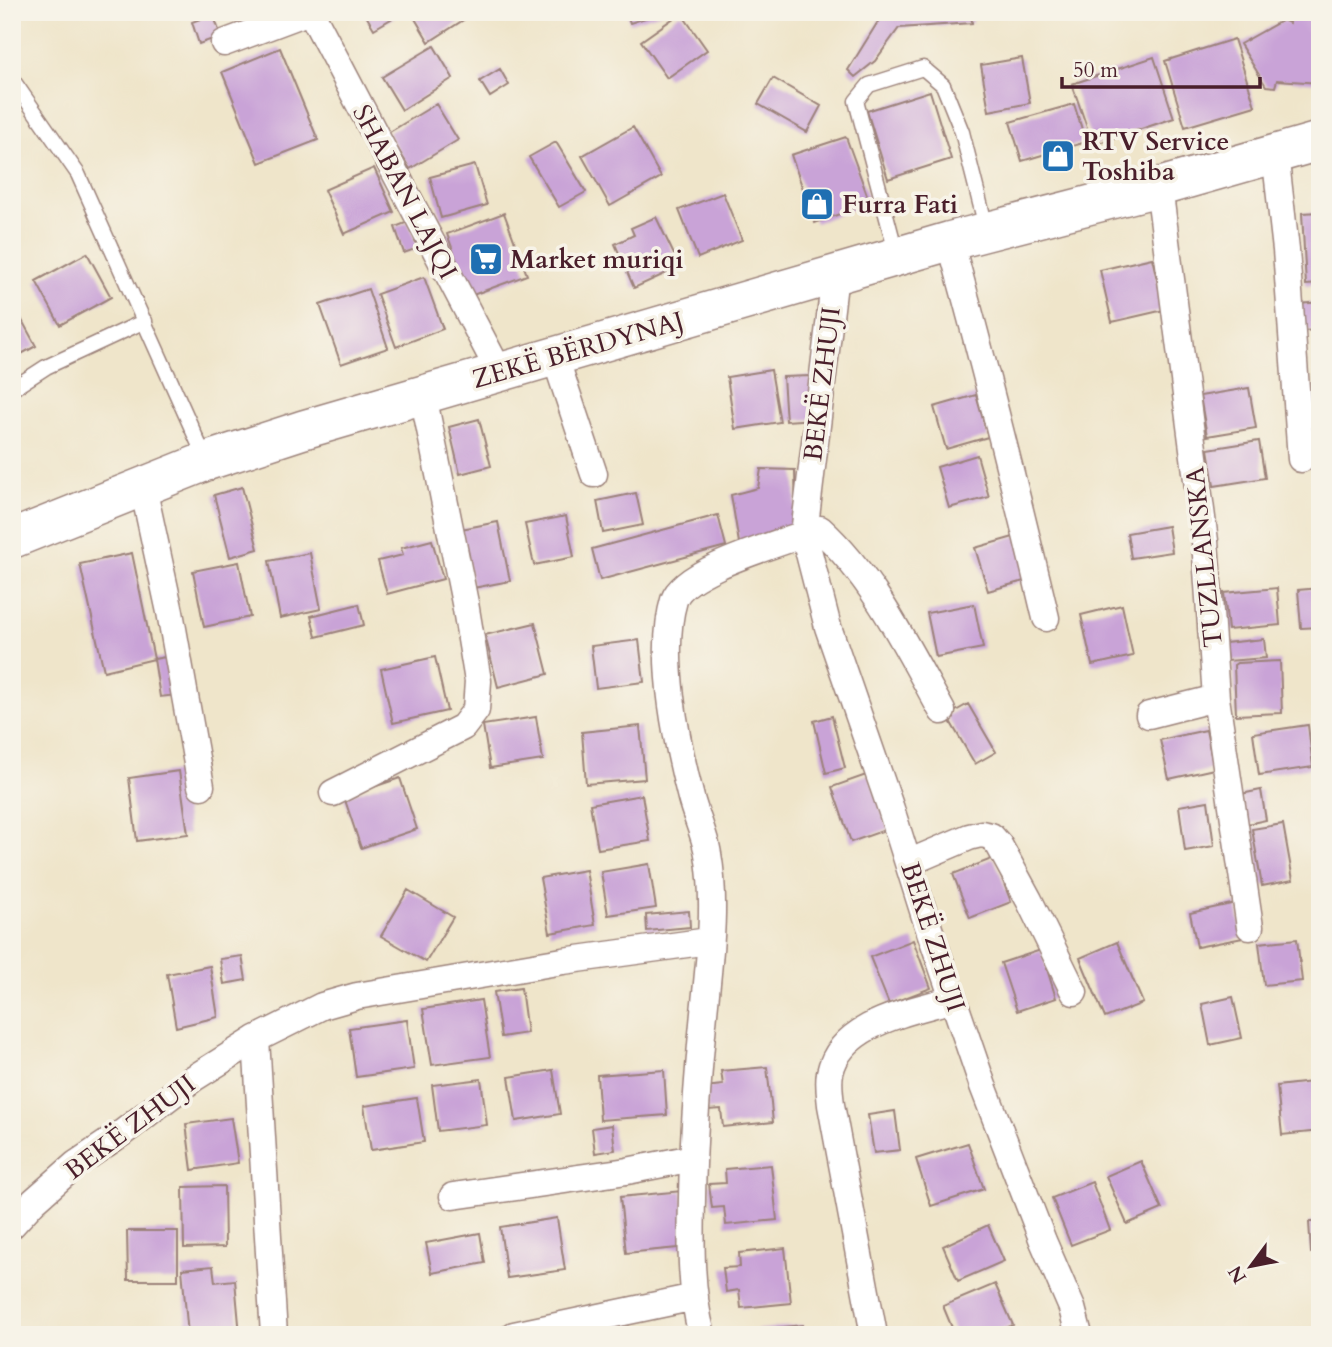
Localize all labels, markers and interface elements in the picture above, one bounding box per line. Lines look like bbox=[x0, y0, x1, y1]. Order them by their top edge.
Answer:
scale bar bbox=[1062, 46, 1260, 90]
text: 50 m bbox=[1073, 56, 1118, 85]
street label: SHABAN LAJQI bbox=[344, 99, 466, 285]
place label: RTV Service Toshiba bbox=[1082, 124, 1229, 189]
shop icon: RTV Service Toshiba bbox=[1039, 137, 1077, 175]
shop icon: Furra Fati bbox=[798, 185, 836, 223]
place label: Furra Fati bbox=[842, 187, 958, 222]
supermarket icon: Market muriqi bbox=[467, 240, 505, 278]
place label: Market muriqi bbox=[510, 242, 684, 277]
street label: ZEKË BËRDYNAJ bbox=[468, 303, 688, 397]
street label: BEKË ZHUJI bbox=[795, 305, 849, 463]
street label: TUZLLANSKA bbox=[1177, 464, 1231, 649]
street label: BEKË ZHUJI bbox=[892, 858, 974, 1016]
street label: BEKË ZHUJI bbox=[57, 1066, 203, 1188]
north arrow bbox=[1216, 1232, 1286, 1302]
text: N bbox=[1222, 1260, 1253, 1288]

